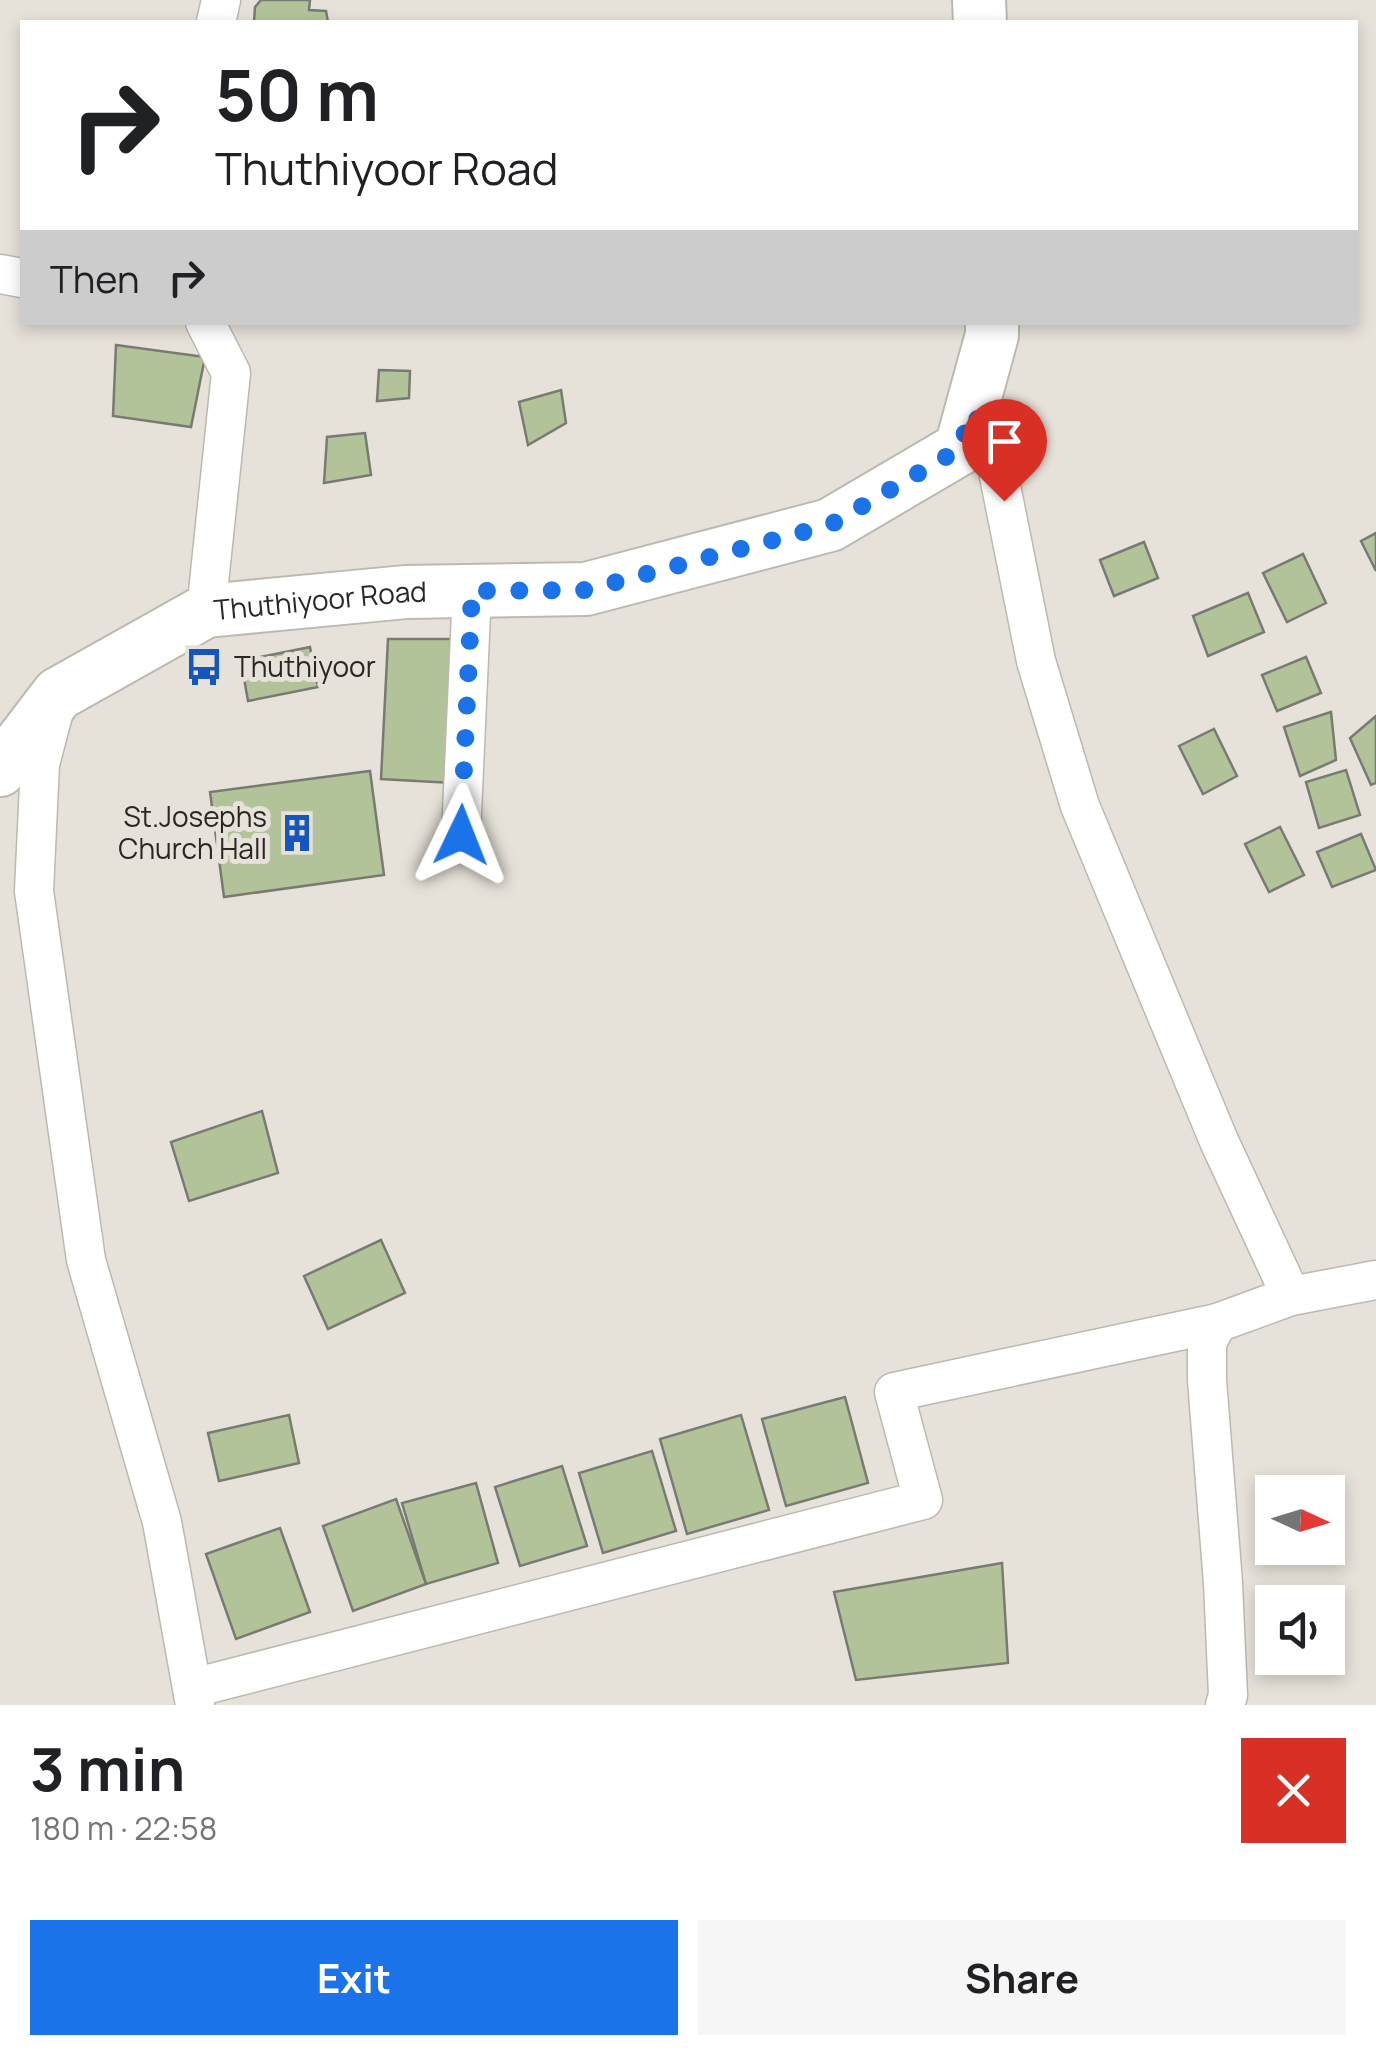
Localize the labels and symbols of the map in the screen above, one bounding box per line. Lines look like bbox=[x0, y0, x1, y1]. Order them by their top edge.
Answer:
pin bbox=[962, 399, 1047, 502]
street label: Thuthiyoor Road bbox=[212, 572, 427, 628]
bus stop icon: Thuthiyoor bbox=[183, 646, 225, 688]
place label: Thuthiyoor bbox=[234, 647, 376, 685]
position arrow bbox=[409, 783, 513, 887]
place label: St.Josephs Church Hall bbox=[118, 797, 267, 867]
building icon: St.Josephs Church Hall bbox=[276, 812, 318, 854]
north arrow bbox=[1255, 1475, 1345, 1565]

